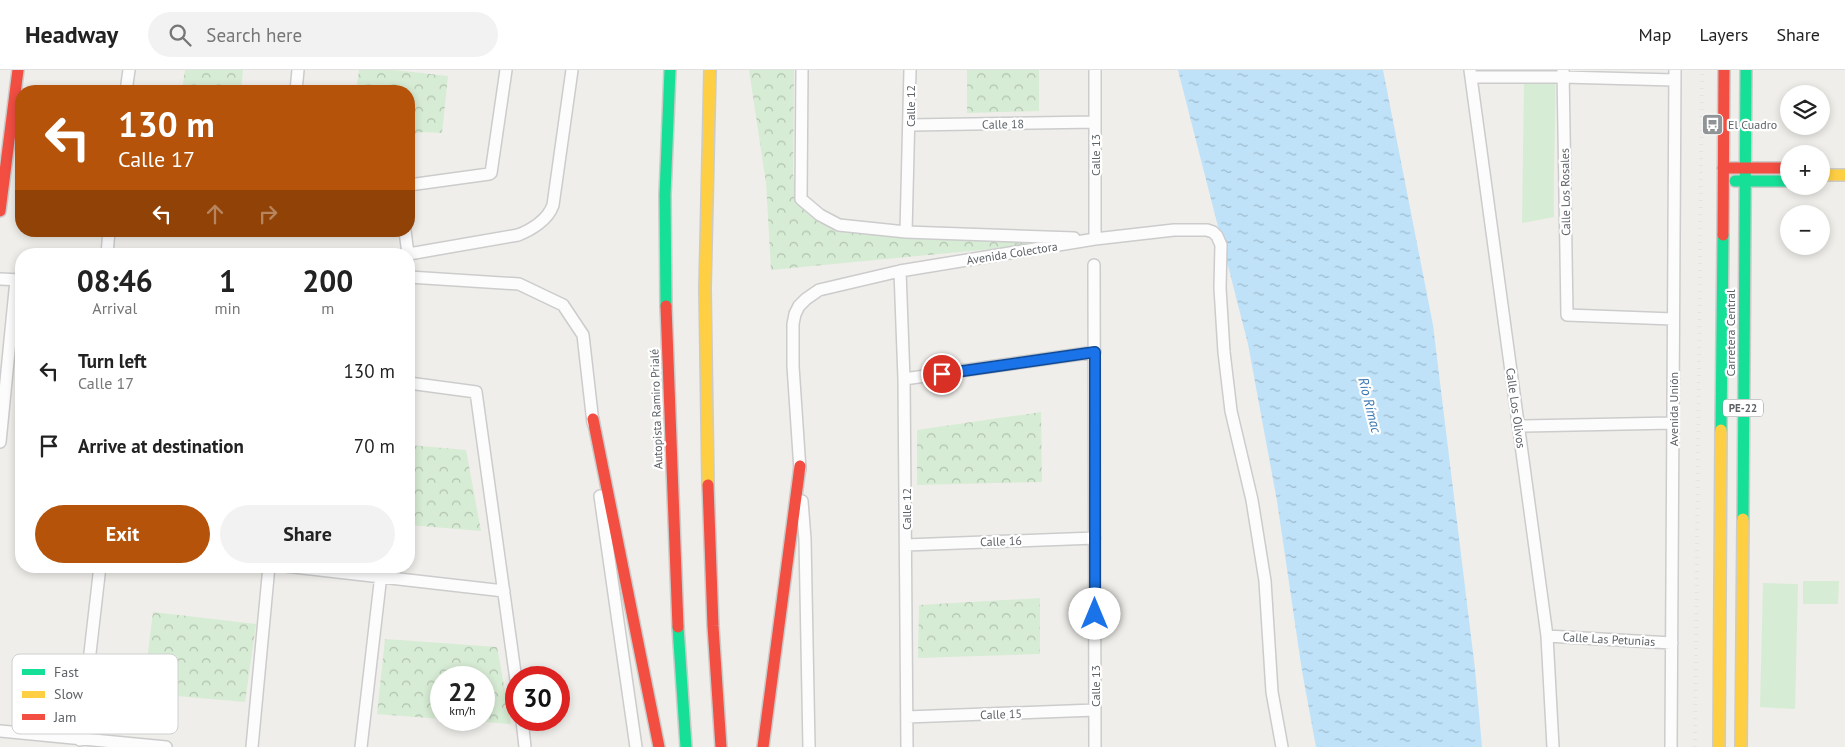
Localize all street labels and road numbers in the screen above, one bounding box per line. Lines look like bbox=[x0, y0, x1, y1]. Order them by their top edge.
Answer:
street label: Calle 12 bbox=[903, 85, 918, 127]
street label: Calle 18 bbox=[982, 116, 1024, 132]
street label: Calle 13 bbox=[1088, 134, 1103, 176]
street label: Calle Los Rosales bbox=[1557, 148, 1573, 236]
street label: Avenida Colectora bbox=[965, 238, 1059, 268]
street label: Carretera Central bbox=[1723, 289, 1738, 376]
street label: Autopista Ramiro Prialé bbox=[646, 348, 666, 470]
street label: Calle Los Olivos bbox=[1503, 367, 1529, 449]
street label: Avenida Unión bbox=[1666, 372, 1681, 446]
road number: PE-22 bbox=[1723, 399, 1763, 416]
street label: Calle 12 bbox=[899, 488, 914, 530]
street label: Calle 16 bbox=[980, 533, 1022, 549]
street label: Calle Las Petunias bbox=[1562, 629, 1656, 649]
street label: Calle 13 bbox=[1088, 665, 1103, 707]
street label: Calle 15 bbox=[980, 706, 1022, 722]

